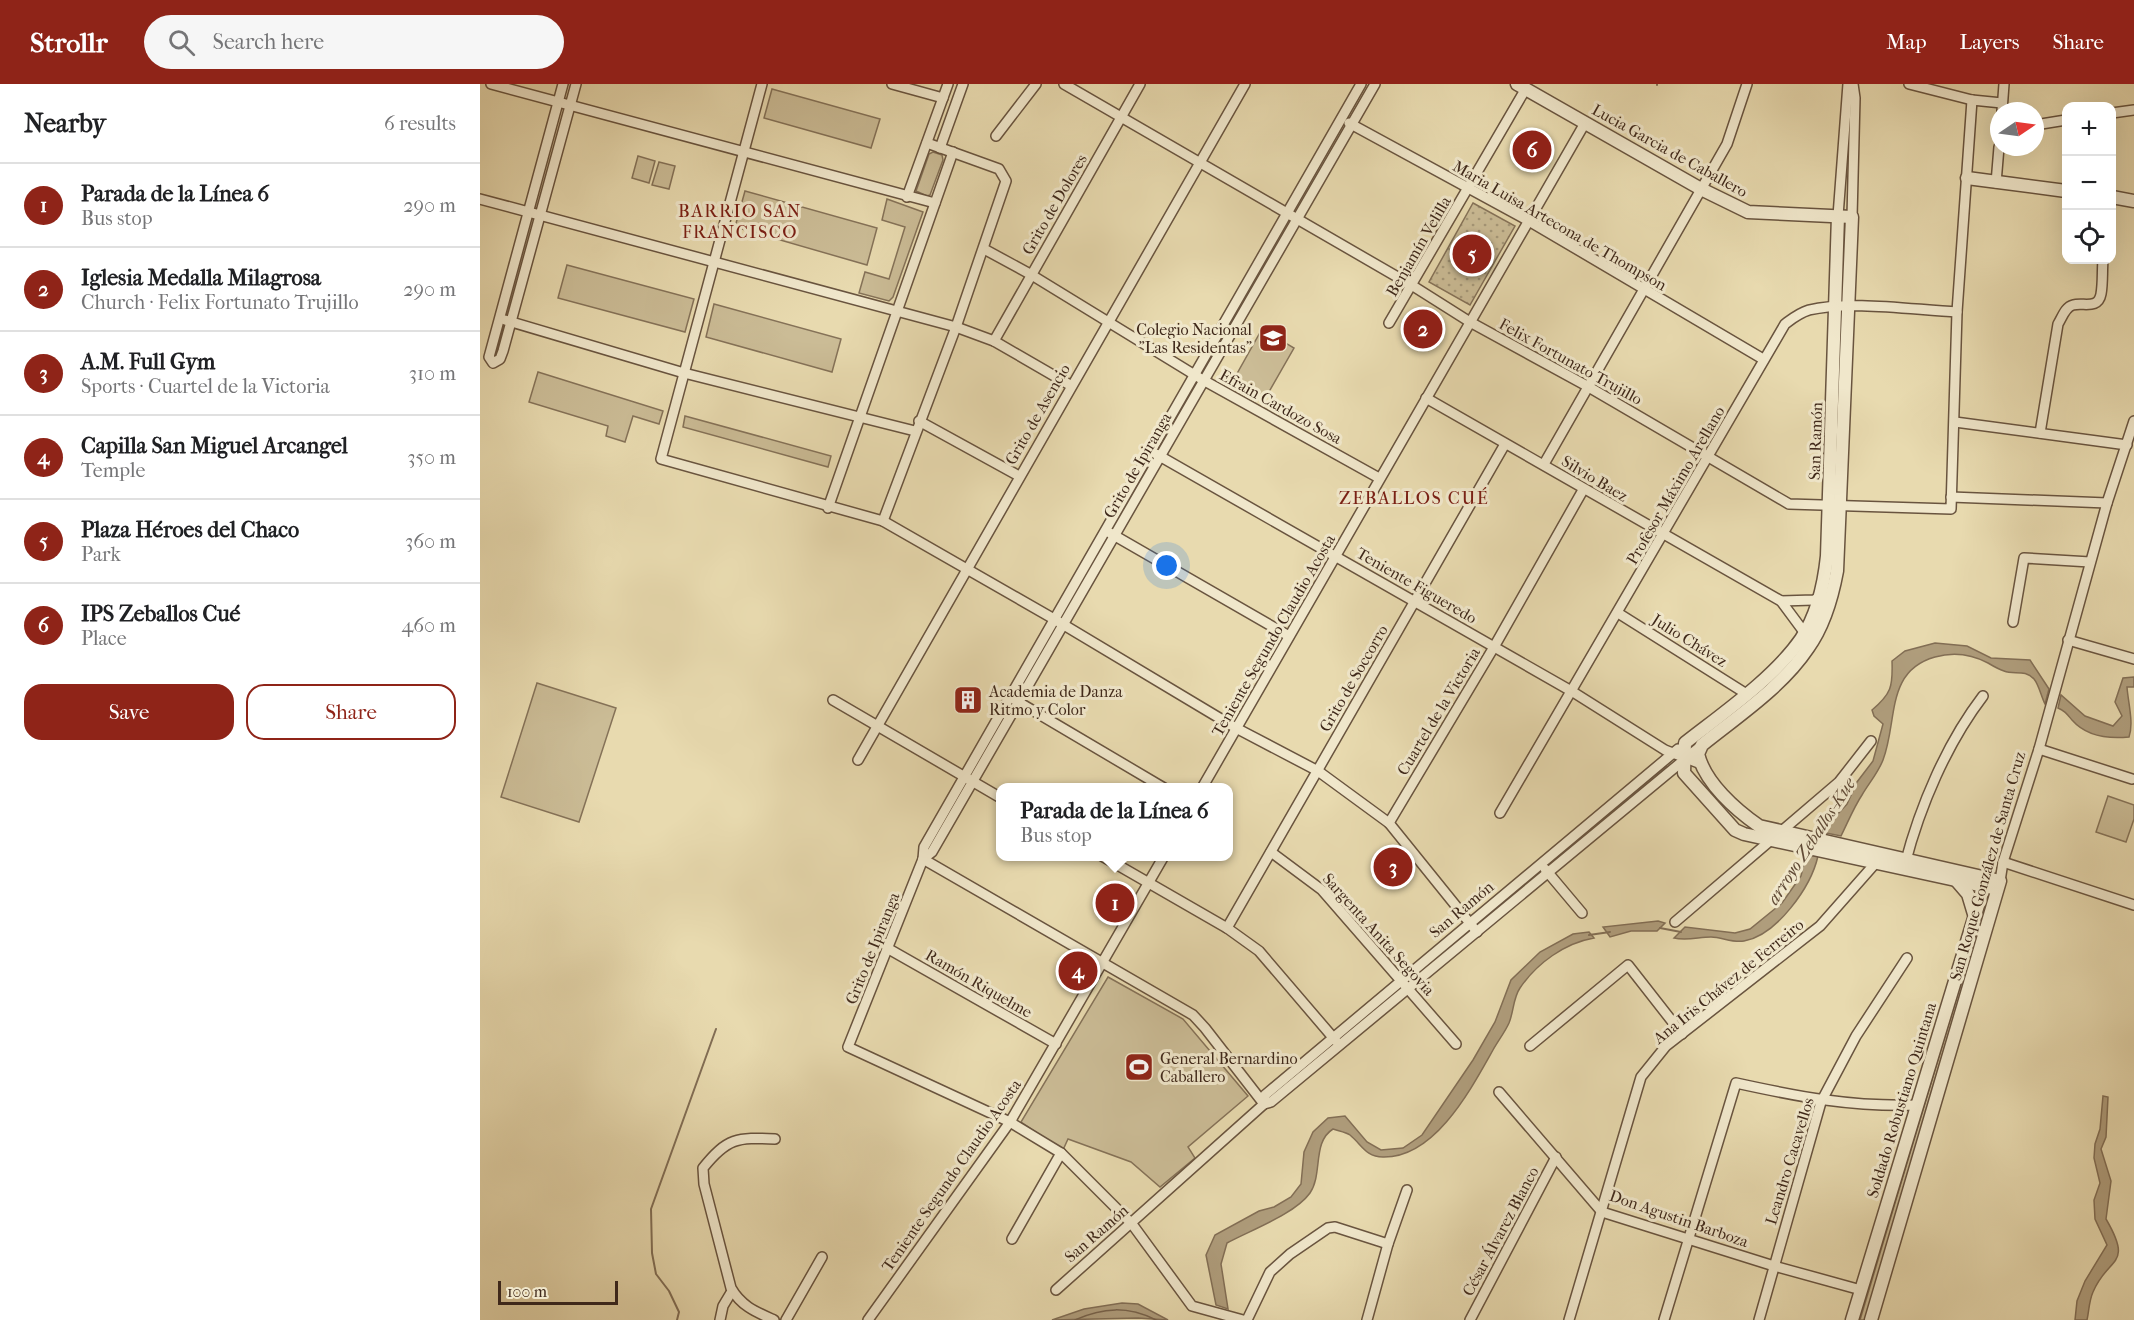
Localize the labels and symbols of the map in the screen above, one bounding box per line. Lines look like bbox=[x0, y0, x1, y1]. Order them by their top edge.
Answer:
street label: Lucia Garcia de Caballero bbox=[1589, 100, 1751, 201]
north arrow bbox=[1990, 102, 2044, 156]
pin: 6 bbox=[1512, 128, 1552, 172]
street label: Grito de Dolores bbox=[1018, 150, 1091, 258]
street label: Maria Luisa Artecona de Thompson bbox=[1449, 156, 1671, 295]
street label: Benjamín Velilla bbox=[1382, 192, 1455, 300]
district label: BARRIO SAN FRANCISCO bbox=[678, 201, 802, 243]
pin: 5 bbox=[1452, 232, 1492, 276]
pin: 2 bbox=[1404, 306, 1442, 352]
street label: Felix Fortunato Trujillo bbox=[1496, 314, 1646, 409]
place label: Colegio Nacional "Las Residentas" bbox=[1136, 320, 1253, 357]
school or university icon: Colegio Nacional "Las Residentas" bbox=[1257, 322, 1289, 354]
street label: Grito de Asencio bbox=[1001, 360, 1074, 468]
street label: Efrain Cardozo Sosa bbox=[1216, 365, 1346, 448]
street label: San Ramón bbox=[1805, 401, 1826, 480]
street label: Profesor Máximo Arellano bbox=[1622, 403, 1729, 568]
street label: Grito de Ipiranga bbox=[1099, 408, 1176, 522]
street label: Silvio Baez bbox=[1558, 451, 1631, 506]
district label: ZEBALLOS CUÉ bbox=[1339, 487, 1489, 509]
street label: Teniente Segundo Claudio Acosta bbox=[1208, 530, 1339, 740]
street label: Teniente Figueredo bbox=[1353, 543, 1480, 628]
your location bbox=[1152, 551, 1181, 580]
street label: Julio Chávez bbox=[1647, 609, 1731, 671]
street label: Grito de Soccorro bbox=[1315, 621, 1392, 735]
street label: Cuartel de la Victoria bbox=[1393, 643, 1484, 779]
place label: Academia de Danza Ritmo y Color bbox=[988, 682, 1123, 719]
building icon: Academia de Danza Ritmo y Color bbox=[952, 684, 984, 716]
street label: San Roque González de Santa Cruz bbox=[1946, 749, 2029, 983]
water label: arroyo Zeballos-Kue bbox=[1763, 774, 1860, 908]
pin: 3 bbox=[1374, 844, 1412, 890]
street label: Sargenta Anita Segovia bbox=[1319, 869, 1439, 1000]
street label: San Ramón bbox=[1425, 877, 1498, 942]
pin: 1 bbox=[1096, 880, 1134, 926]
street label: Grito de Ipiranga bbox=[841, 889, 904, 1007]
street label: Ana Iris Chávez de Ferreiro bbox=[1648, 915, 1807, 1049]
street label: Ramón Riquelme bbox=[922, 945, 1036, 1022]
pin: 4 bbox=[1058, 948, 1098, 994]
street label: Soldado Robustiano Quintana bbox=[1863, 1000, 1940, 1200]
place label: General Bernardino Caballero bbox=[1160, 1049, 1298, 1086]
sports icon: General Bernardino Caballero bbox=[1123, 1051, 1155, 1083]
street label: Teniente Segundo Claudio Acosta bbox=[878, 1075, 1025, 1275]
street label: Leandro Cacavellos bbox=[1761, 1095, 1818, 1227]
street label: César Álvarez Blanco bbox=[1457, 1163, 1543, 1299]
street label: Don Agustin Barboza bbox=[1607, 1186, 1751, 1251]
street label: San Ramón bbox=[1061, 1200, 1133, 1266]
scale bar bbox=[498, 1278, 618, 1306]

